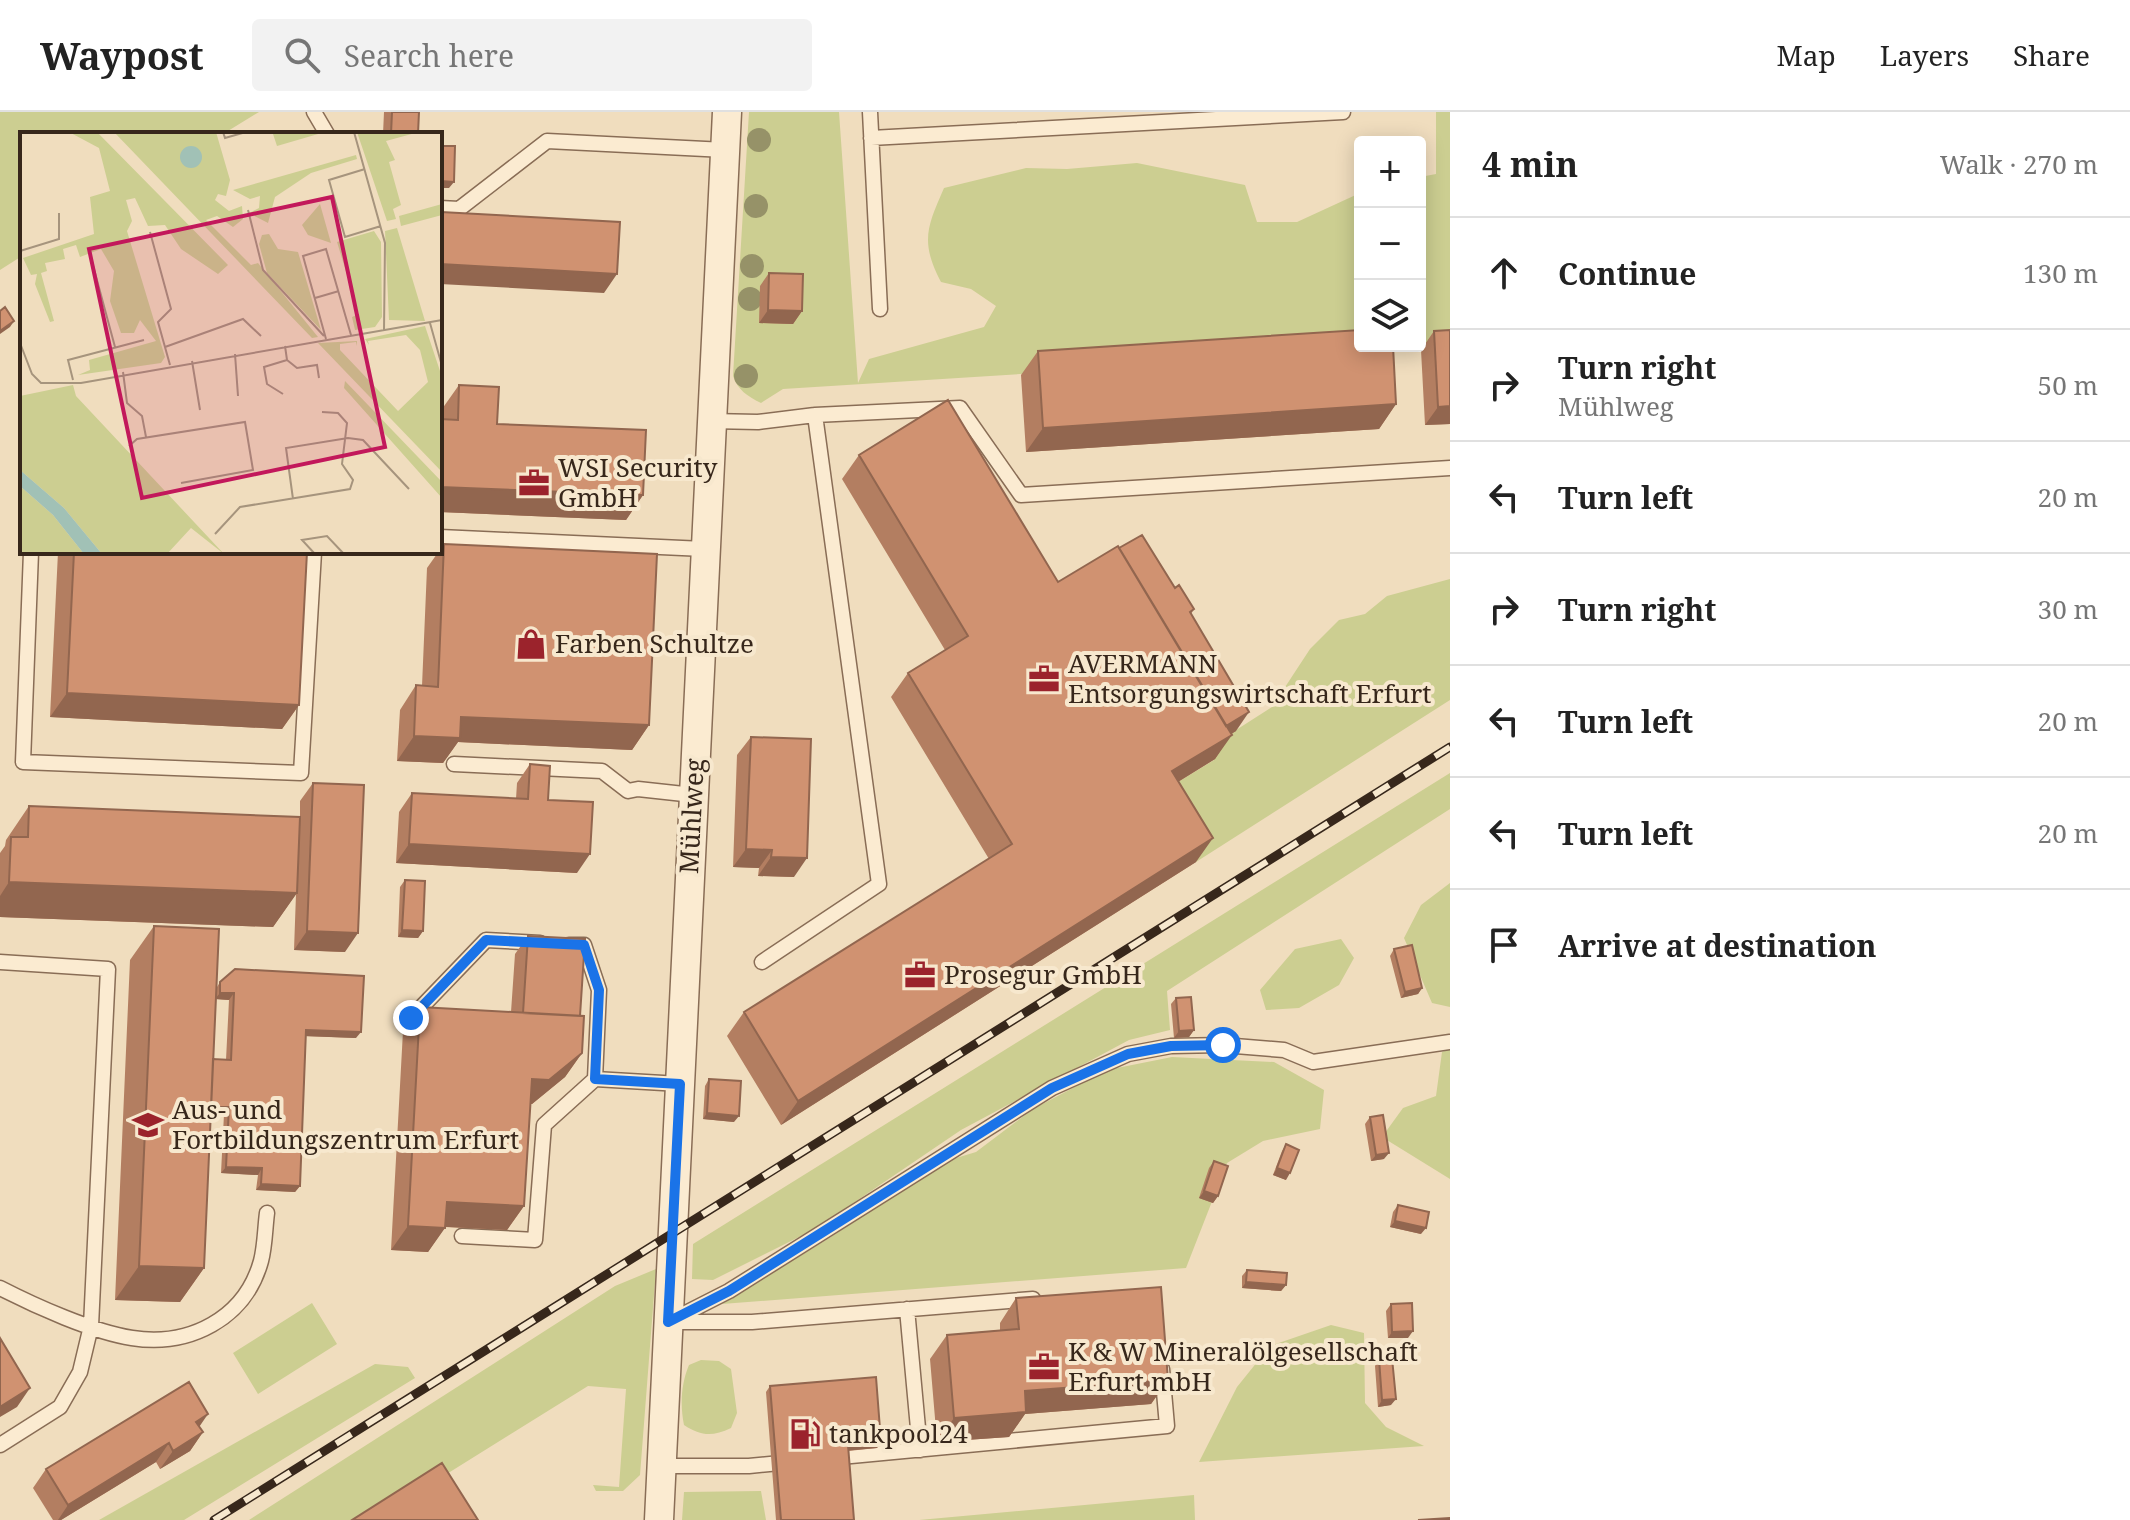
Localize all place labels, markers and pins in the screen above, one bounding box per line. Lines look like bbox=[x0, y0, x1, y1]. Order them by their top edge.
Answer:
place label: WSI Security GmbH bbox=[558, 449, 718, 515]
office icon: WSI Security GmbH bbox=[517, 466, 551, 500]
place label: Farben Schultze bbox=[555, 625, 754, 661]
shop icon: Farben Schultze bbox=[514, 627, 548, 661]
place label: AVERMANN Entsorgungswirtschaft Erfurt bbox=[1068, 645, 1431, 711]
office icon: AVERMANN Entsorgungswirtschaft Erfurt bbox=[1027, 662, 1061, 696]
place label: Prosegur GmbH bbox=[944, 956, 1142, 992]
office icon: Prosegur GmbH bbox=[903, 958, 937, 992]
place label: Aus- und Fortbildungszentrum Erfurt bbox=[172, 1091, 519, 1157]
school or university icon: Aus- und Fortbildungszentrum Erfurt bbox=[131, 1108, 165, 1142]
place label: K & W Mineralölgesellschaft Erfurt mbH bbox=[1068, 1333, 1418, 1399]
office icon: K & W Mineralölgesellschaft Erfurt mbH bbox=[1027, 1350, 1061, 1384]
place label: tankpool24 bbox=[829, 1415, 968, 1451]
fuel station icon: tankpool24 bbox=[788, 1417, 822, 1451]

